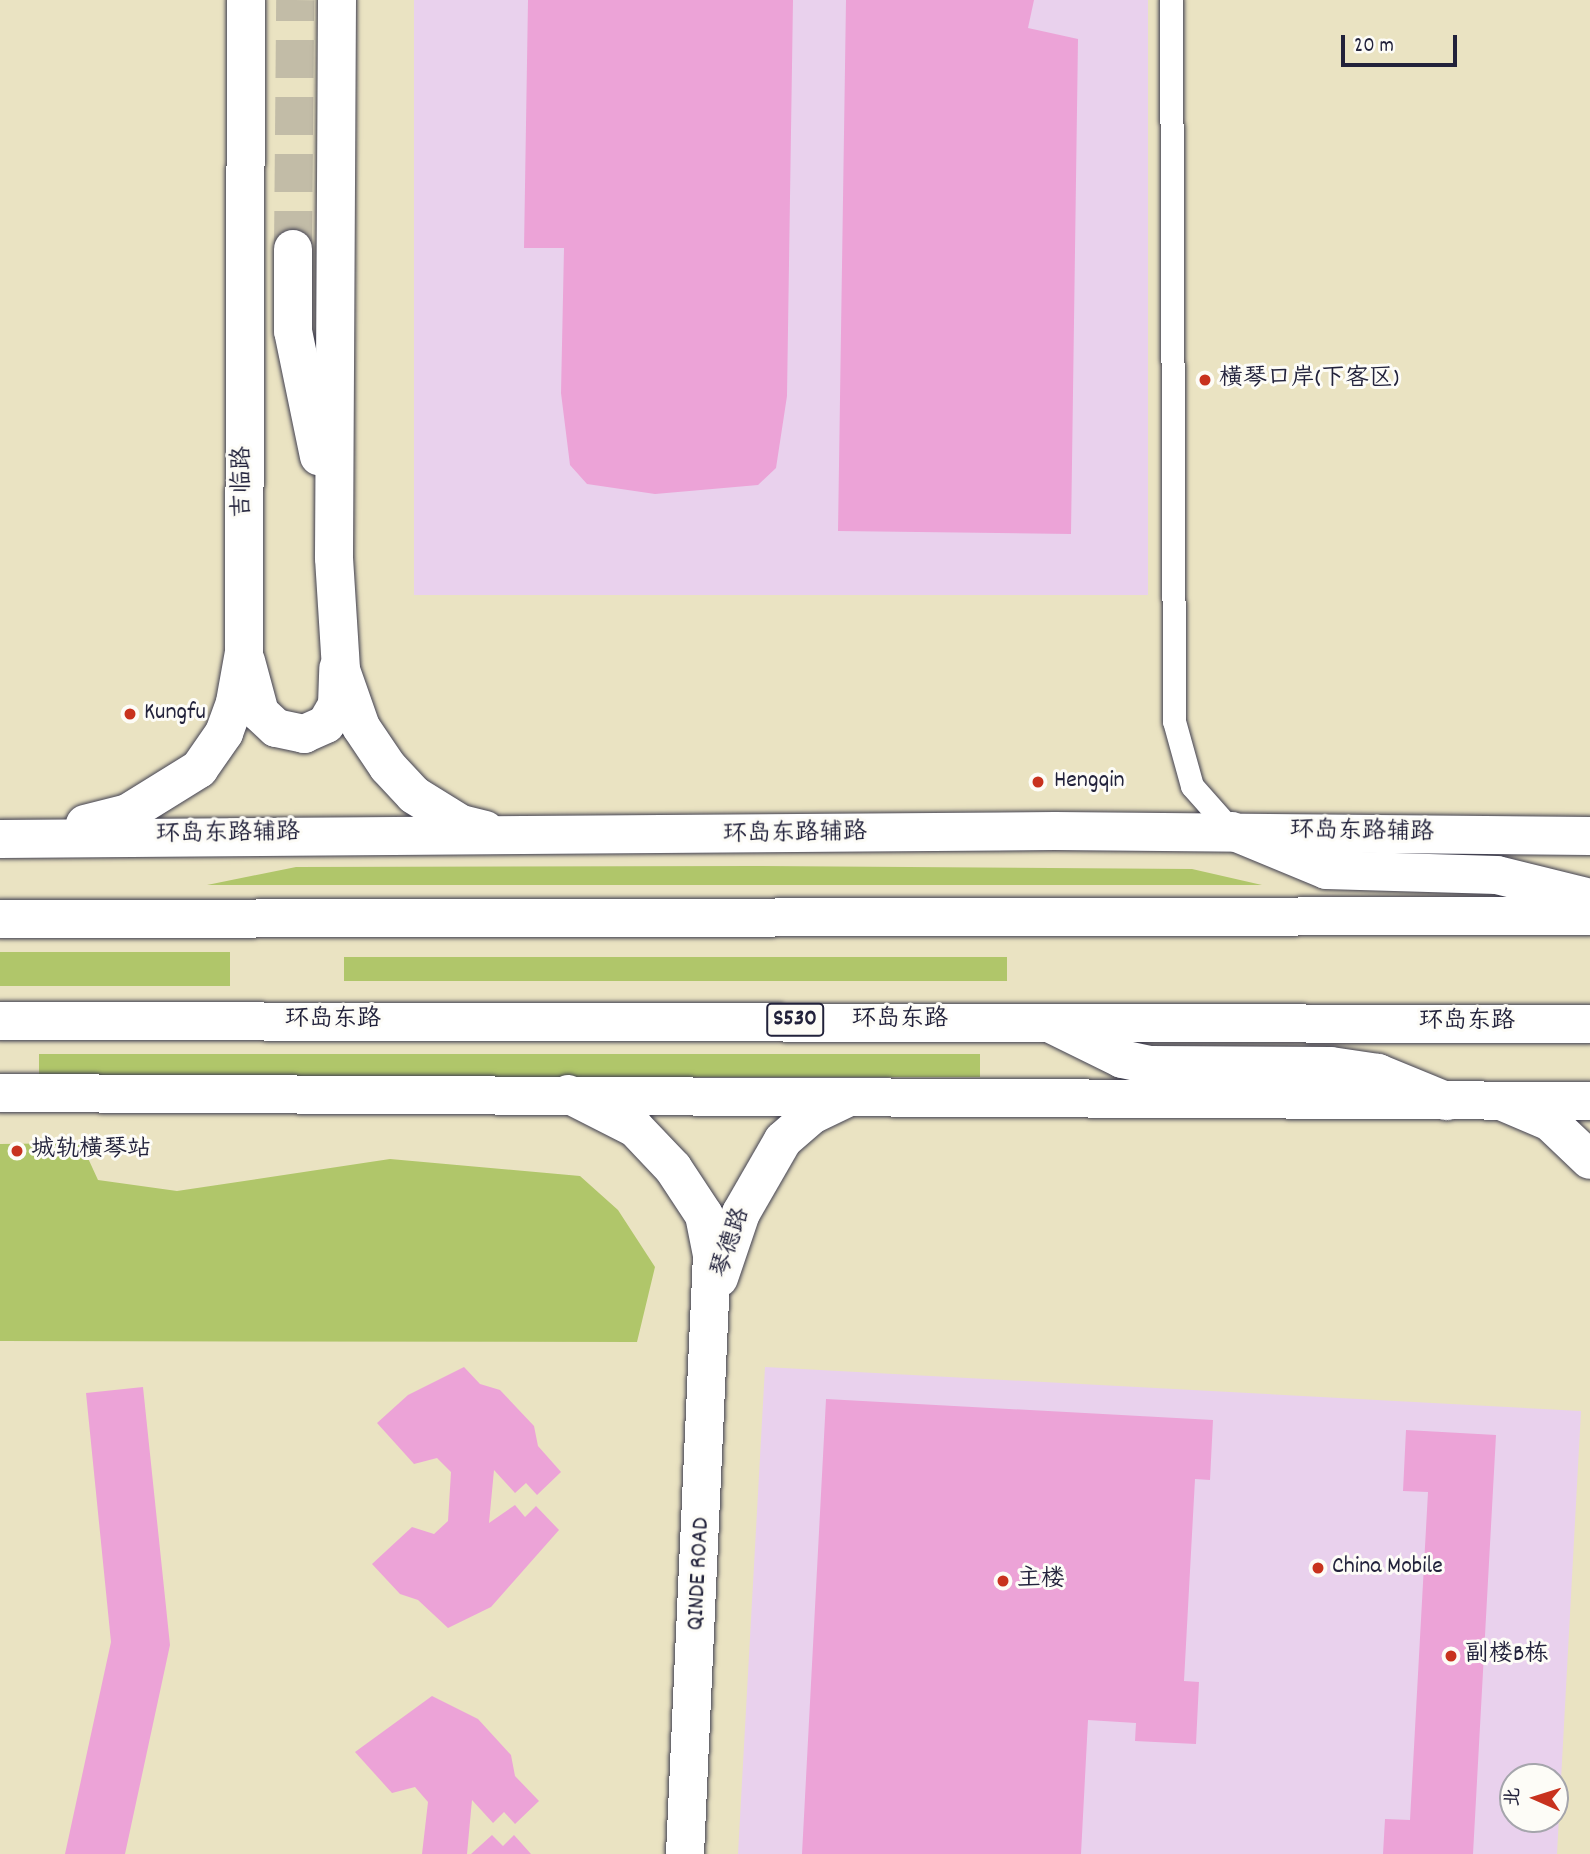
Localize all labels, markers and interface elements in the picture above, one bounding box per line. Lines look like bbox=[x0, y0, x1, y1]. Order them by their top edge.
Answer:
scale bar bbox=[1345, 21, 1460, 65]
text: 20 m bbox=[1354, 32, 1394, 62]
place label: 横琴口岸(下客区) bbox=[1219, 366, 1399, 394]
marker: 横琴口岸(下客区) bbox=[1197, 372, 1213, 388]
street label: 吉临路 bbox=[230, 446, 258, 518]
place label: Kungfu bbox=[144, 700, 206, 728]
marker: Kungfu bbox=[122, 706, 138, 722]
place label: Hengqin bbox=[1054, 768, 1125, 796]
marker: Hengqin bbox=[1028, 772, 1048, 792]
street label: 环岛东路辅路 bbox=[1290, 817, 1434, 849]
street label: 环岛东路辅路 bbox=[156, 819, 300, 851]
street label: 环岛东路辅路 bbox=[723, 819, 867, 851]
road number: S530 bbox=[765, 1001, 825, 1040]
street label: 环岛东路 bbox=[285, 1007, 381, 1035]
street label: 环岛东路 bbox=[852, 1007, 948, 1035]
street label: 环岛东路 bbox=[1419, 1009, 1515, 1037]
place label: 城轨横琴站 bbox=[31, 1137, 151, 1165]
marker: 城轨横琴站 bbox=[9, 1143, 25, 1159]
street label: 琴德路 bbox=[707, 1204, 757, 1282]
street label: QINDE ROAD bbox=[683, 1517, 717, 1631]
place label: China Mobile bbox=[1332, 1554, 1443, 1582]
marker: China Mobile bbox=[1310, 1560, 1326, 1576]
place label: 主楼 bbox=[1017, 1567, 1065, 1595]
marker: 主楼 bbox=[995, 1573, 1011, 1589]
place label: 副楼B栋 bbox=[1465, 1642, 1548, 1670]
marker: 副楼B栋 bbox=[1443, 1648, 1459, 1664]
north arrow bbox=[1499, 1763, 1569, 1833]
text: 北 bbox=[1501, 1787, 1529, 1807]

